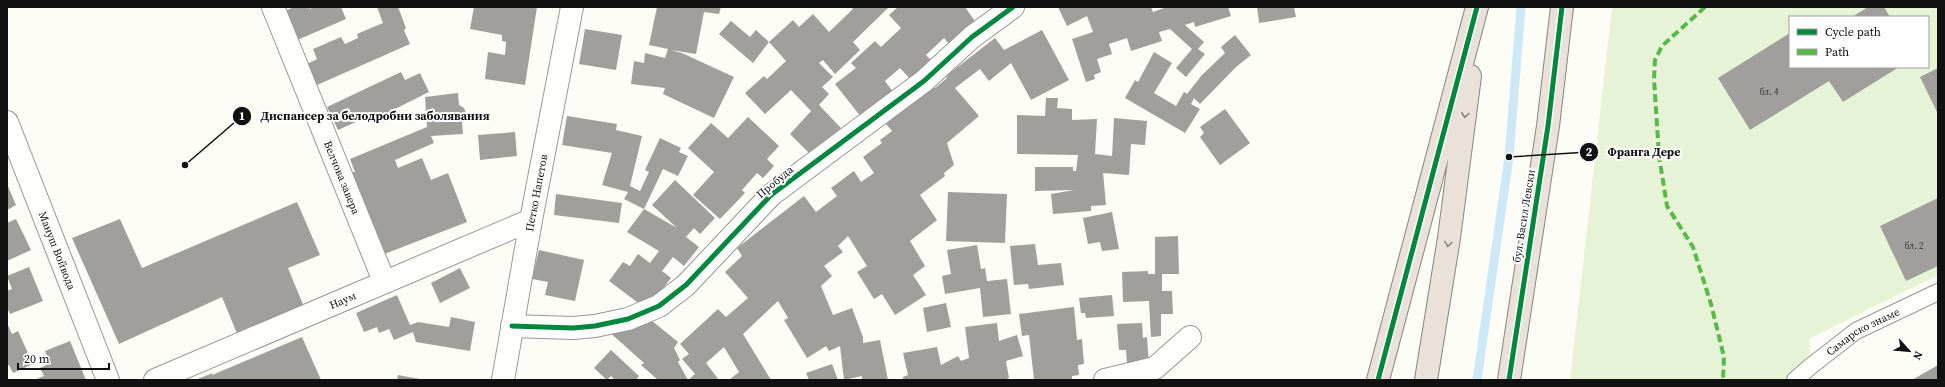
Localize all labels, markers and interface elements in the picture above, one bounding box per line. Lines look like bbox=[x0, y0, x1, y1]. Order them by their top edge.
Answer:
legend bbox=[1789, 16, 1929, 68]
text: Cycle path bbox=[1825, 24, 1881, 40]
text: Path bbox=[1825, 44, 1849, 60]
house number: бл. 4 bbox=[1759, 86, 1779, 98]
callout: Диспансер за белодробни заболявания bbox=[232, 104, 497, 128]
text: 1 bbox=[239, 108, 245, 124]
text: Диспансер за белодробни заболявания bbox=[260, 108, 490, 124]
one-way arrow bbox=[1461, 112, 1470, 118]
street label: Велчова завера bbox=[320, 139, 364, 217]
callout: Франга Дере bbox=[1579, 140, 1688, 164]
text: 2 bbox=[1586, 144, 1593, 160]
text: Франга Дере bbox=[1608, 144, 1681, 160]
street label: Петко Напетов bbox=[522, 153, 551, 233]
street label: Прoбудa bbox=[754, 162, 797, 202]
street label: бул. Васил Левски bbox=[1509, 168, 1539, 264]
street label: Mануш Войвода bbox=[35, 209, 80, 292]
house number: бл. 2 bbox=[1904, 240, 1924, 252]
one-way arrow bbox=[1444, 241, 1453, 247]
street label: Наум bbox=[327, 288, 358, 312]
street label: Самарско знаме bbox=[1823, 304, 1902, 359]
north arrow bbox=[1889, 331, 1929, 371]
scale bar bbox=[18, 345, 109, 371]
text: N bbox=[1909, 348, 1926, 362]
text: 20 m bbox=[24, 351, 50, 367]

